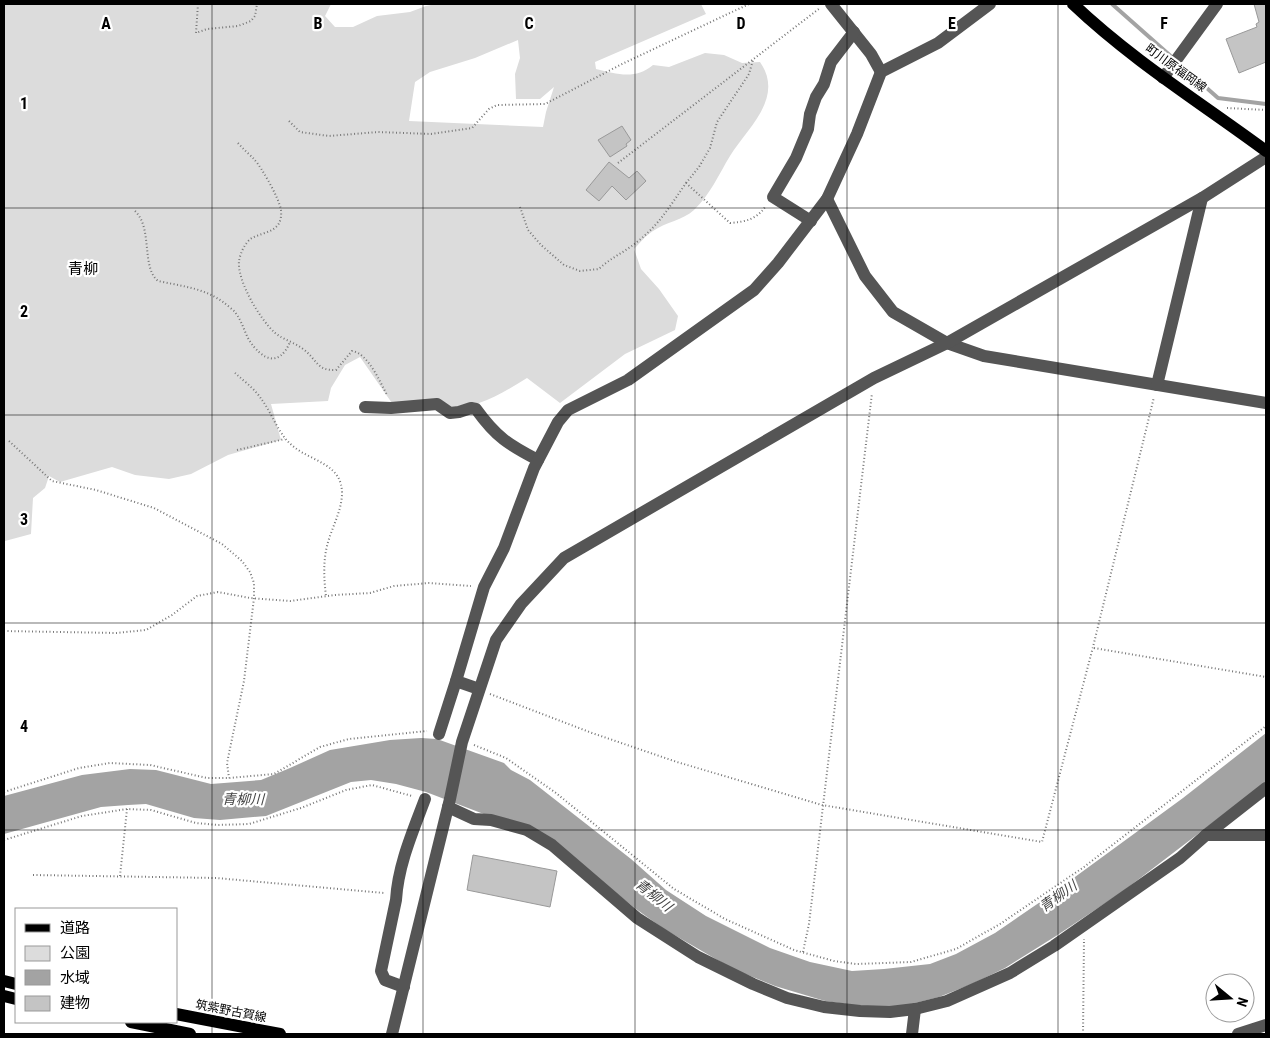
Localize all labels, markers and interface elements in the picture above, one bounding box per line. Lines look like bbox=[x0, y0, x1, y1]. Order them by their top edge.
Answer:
text: A bbox=[101, 14, 111, 33]
text: B bbox=[314, 14, 323, 33]
text: C bbox=[524, 14, 534, 33]
text: D bbox=[736, 14, 746, 33]
text: E bbox=[948, 14, 956, 33]
text: F bbox=[1160, 14, 1168, 33]
street label: 町川原福岡線 bbox=[1143, 41, 1209, 95]
text: 1 bbox=[20, 94, 28, 113]
district label: 青柳 bbox=[68, 260, 98, 278]
text: 2 bbox=[20, 302, 28, 321]
text: 3 bbox=[20, 510, 28, 529]
text: 4 bbox=[20, 717, 28, 736]
water label: 青柳川 bbox=[222, 791, 266, 807]
water label: 青柳川 bbox=[633, 876, 677, 916]
water label: 青柳川 bbox=[1036, 876, 1081, 915]
legend bbox=[15, 908, 178, 1023]
text: 道路 bbox=[60, 919, 90, 937]
text: 公園 bbox=[60, 944, 90, 962]
text: 水域 bbox=[60, 969, 90, 987]
north arrow bbox=[1205, 973, 1255, 1023]
text: 建物 bbox=[60, 994, 90, 1012]
text: N bbox=[1233, 995, 1251, 1009]
street label: 筑紫野古賀線 bbox=[194, 997, 268, 1025]

